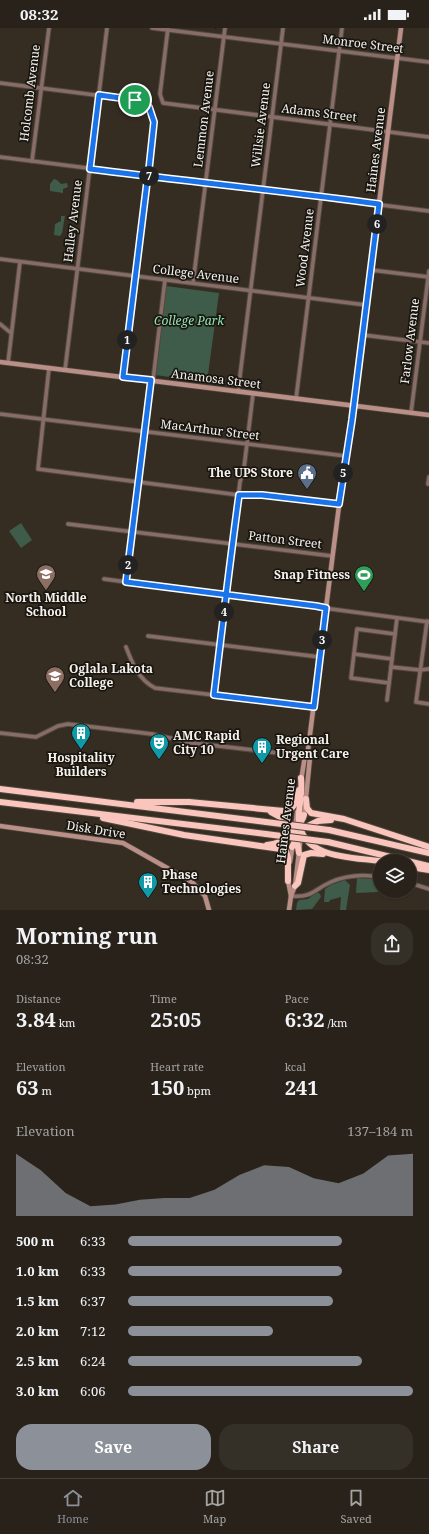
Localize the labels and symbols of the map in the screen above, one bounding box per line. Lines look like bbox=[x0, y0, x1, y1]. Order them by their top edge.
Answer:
street label: Monroe Street bbox=[322, 30, 405, 57]
street label: Holcomb Avenue bbox=[15, 43, 44, 142]
street label: Lemmon Avenue bbox=[189, 70, 218, 168]
street label: Willsie Avenue bbox=[247, 81, 274, 168]
pin bbox=[118, 83, 152, 117]
street label: Adams Street bbox=[280, 99, 358, 126]
street label: Haines Avenue bbox=[362, 106, 389, 194]
pin: 7 bbox=[139, 166, 159, 186]
street label: Halley Avenue bbox=[59, 179, 86, 263]
street label: Wood Avenue bbox=[291, 208, 318, 288]
pin: 6 bbox=[367, 214, 387, 234]
street label: College Avenue bbox=[152, 260, 240, 287]
street label: Farlow Avenue bbox=[396, 297, 423, 385]
park label: College Park bbox=[154, 312, 225, 329]
pin: 1 bbox=[117, 330, 137, 350]
street label: Anamosa Street bbox=[170, 365, 262, 392]
street label: MacArthur Street bbox=[160, 415, 261, 444]
public building icon: The UPS Store bbox=[296, 462, 318, 490]
pin: 5 bbox=[333, 463, 353, 483]
place label: The UPS Store bbox=[208, 464, 293, 481]
street label: Patton Street bbox=[247, 527, 323, 552]
pin: 2 bbox=[118, 555, 138, 575]
school or university icon: North Middle School bbox=[35, 563, 57, 591]
sports icon: Snap Fitness bbox=[353, 564, 375, 592]
place label: Snap Fitness bbox=[274, 566, 350, 583]
place label: North Middle School bbox=[5, 589, 87, 620]
pin: 4 bbox=[214, 602, 234, 622]
pin: 3 bbox=[312, 630, 332, 650]
place label: Oglala Lakota College bbox=[69, 660, 153, 691]
school or university icon: Oglala Lakota College bbox=[44, 665, 66, 693]
building icon: Hospitality Builders bbox=[70, 722, 92, 750]
place label: AMC Rapid City 10 bbox=[173, 727, 240, 758]
place label: Regional Urgent Care bbox=[276, 731, 349, 762]
theatre icon: AMC Rapid City 10 bbox=[148, 732, 170, 760]
building icon: Regional Urgent Care bbox=[251, 736, 273, 764]
place label: Hospitality Builders bbox=[47, 749, 115, 780]
street label: Haines Avenue bbox=[272, 777, 299, 865]
street label: Disk Drive bbox=[65, 816, 127, 843]
place label: Phase Technologies bbox=[162, 866, 241, 897]
building icon: Phase Technologies bbox=[137, 871, 159, 899]

